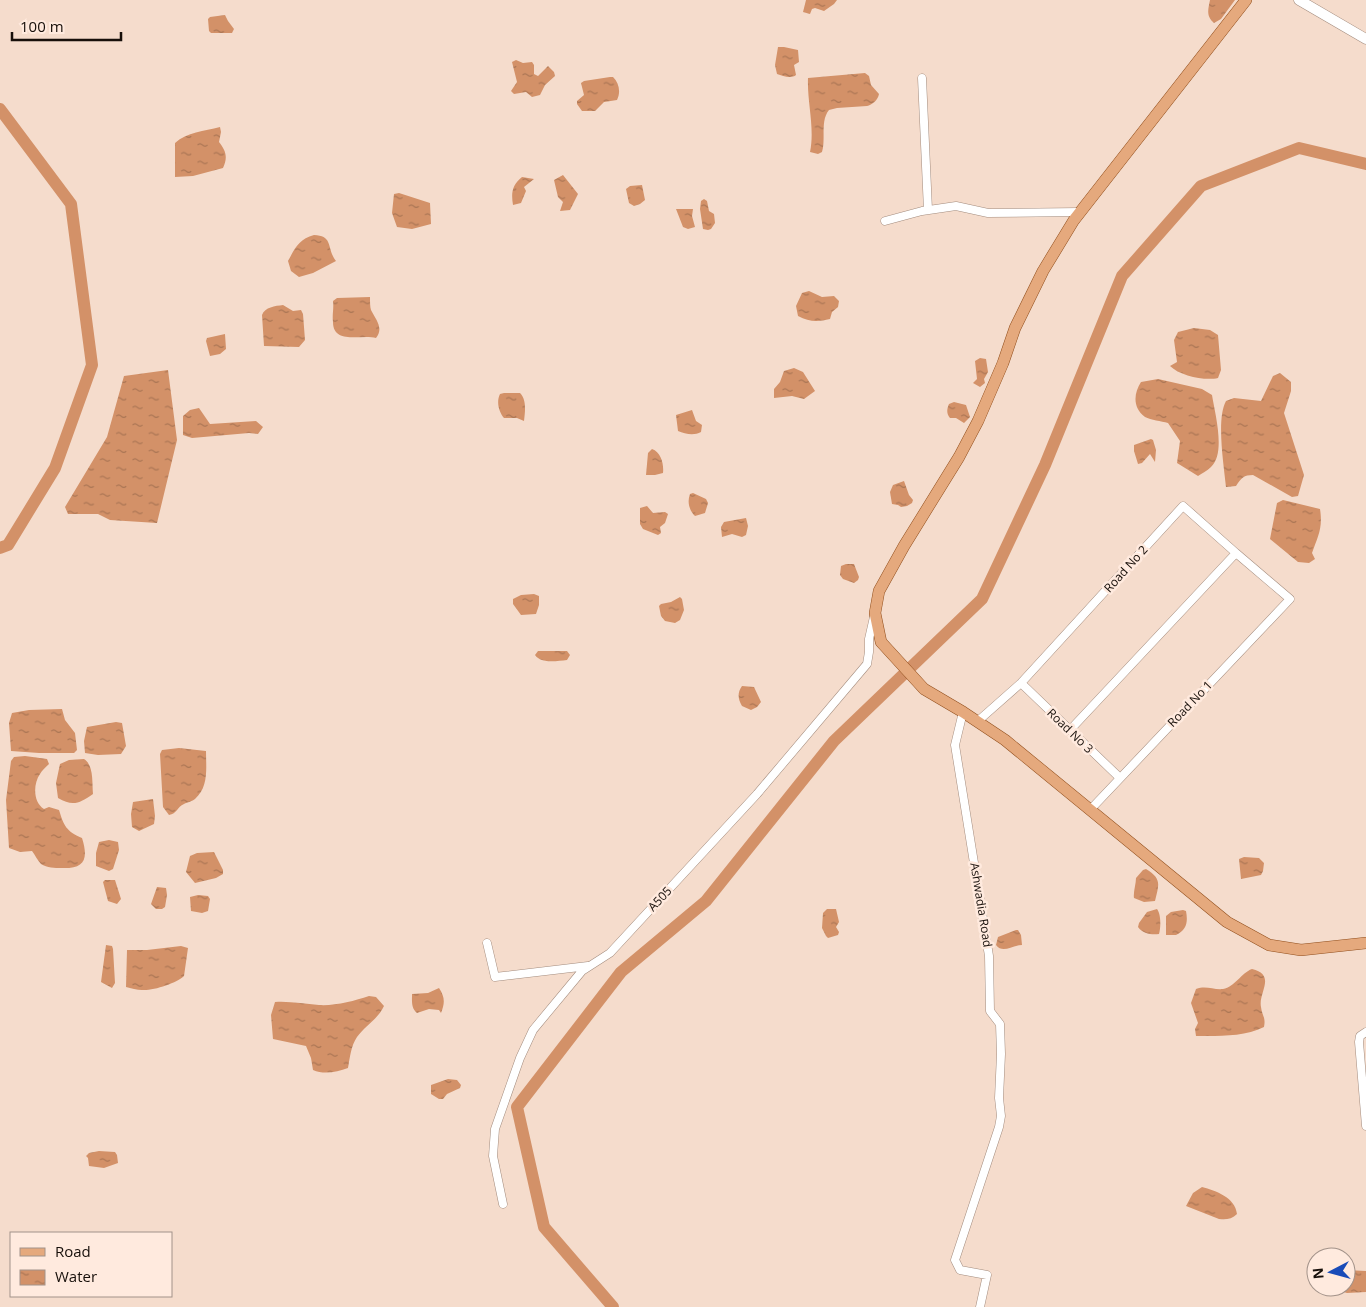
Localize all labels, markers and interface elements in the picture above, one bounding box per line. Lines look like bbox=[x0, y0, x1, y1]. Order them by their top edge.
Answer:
scale bar bbox=[12, 10, 121, 42]
text: 100 m bbox=[20, 16, 64, 36]
street label: Road No 2 bbox=[1100, 541, 1151, 596]
street label: Road No 1 bbox=[1163, 677, 1216, 730]
street label: Road No 3 bbox=[1044, 704, 1097, 757]
street label: Ashwadia Road bbox=[966, 861, 997, 948]
street label: A505 bbox=[644, 882, 676, 915]
legend bbox=[10, 1232, 172, 1297]
text: Road bbox=[55, 1241, 91, 1261]
north arrow bbox=[1306, 1247, 1356, 1297]
text: Water bbox=[55, 1266, 97, 1286]
text: N bbox=[1308, 1267, 1328, 1280]

